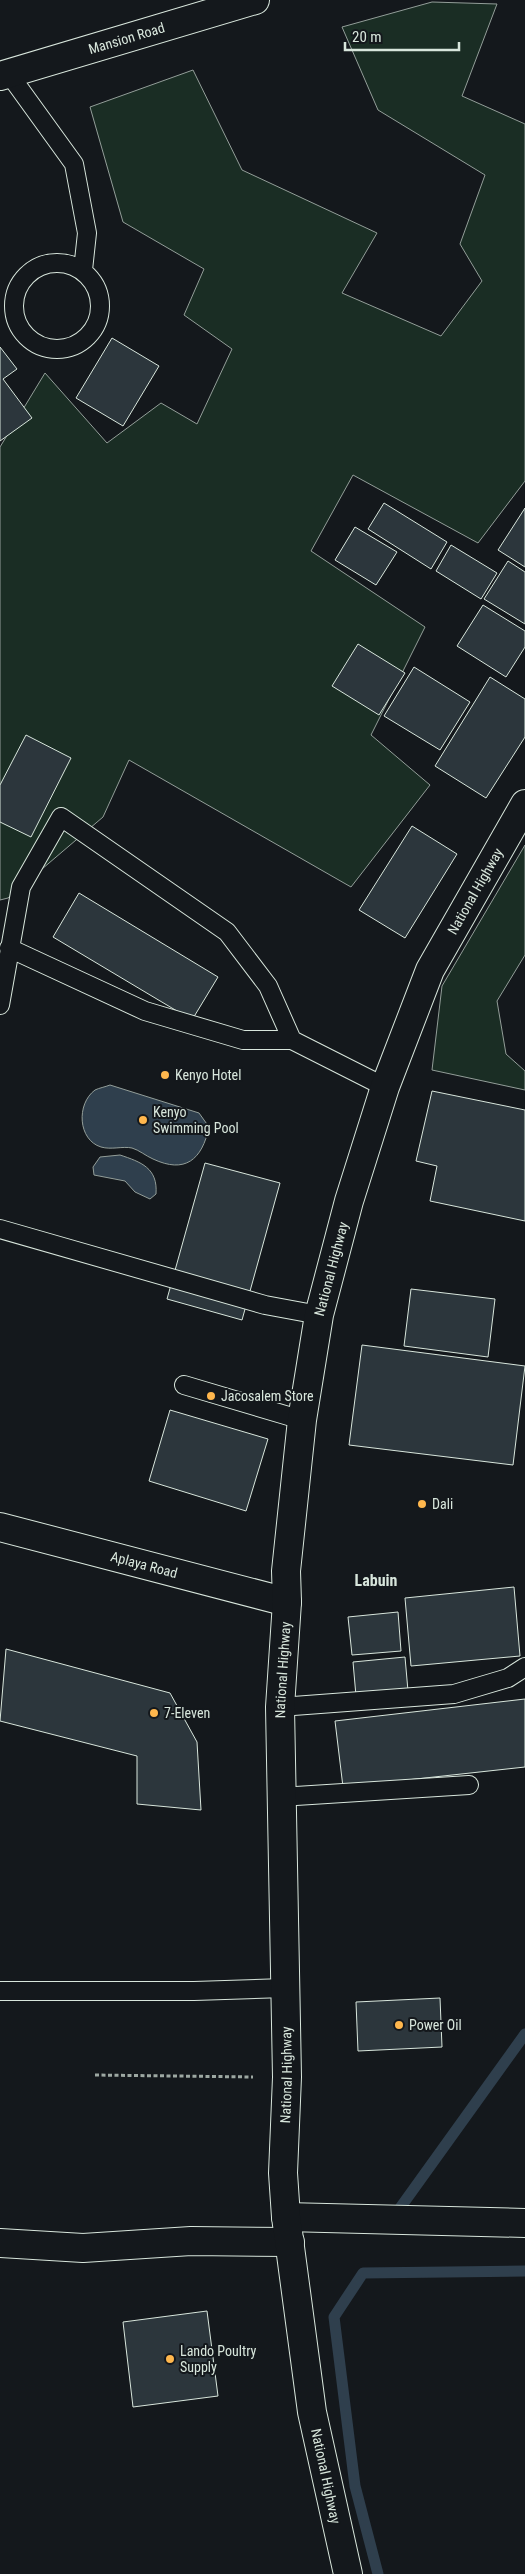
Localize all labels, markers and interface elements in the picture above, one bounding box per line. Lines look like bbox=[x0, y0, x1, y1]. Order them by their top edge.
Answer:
street label: Mansion Road bbox=[86, 19, 167, 57]
scale bar bbox=[345, 20, 459, 52]
text: 20 m bbox=[352, 28, 382, 46]
street label: National Highway bbox=[444, 845, 506, 937]
place label: Kenyo Hotel bbox=[175, 1067, 241, 1083]
marker: Kenyo Hotel bbox=[159, 1069, 171, 1081]
place label: Kenyo Swimming Pool bbox=[153, 1104, 239, 1136]
marker: Kenyo Swimming Pool bbox=[137, 1114, 149, 1126]
street label: National Highway bbox=[311, 1220, 351, 1318]
place label: Jacosalem Store bbox=[221, 1388, 314, 1404]
marker: Jacosalem Store bbox=[205, 1390, 217, 1402]
place label: Dali bbox=[432, 1496, 453, 1512]
marker: Dali bbox=[416, 1498, 428, 1510]
street label: Aplaya Road bbox=[109, 1548, 179, 1581]
district label: Labuin bbox=[355, 1571, 398, 1590]
street label: National Highway bbox=[272, 1621, 294, 1719]
place label: 7-Eleven bbox=[164, 1705, 210, 1721]
marker: 7-Eleven bbox=[148, 1707, 160, 1719]
place label: Power Oil bbox=[409, 2017, 462, 2033]
marker: Power Oil bbox=[393, 2019, 405, 2031]
street label: National Highway bbox=[277, 2026, 295, 2124]
place label: Lando Poultry Supply bbox=[180, 2343, 257, 2375]
marker: Lando Poultry Supply bbox=[164, 2353, 176, 2365]
street label: National Highway bbox=[308, 2427, 344, 2525]

